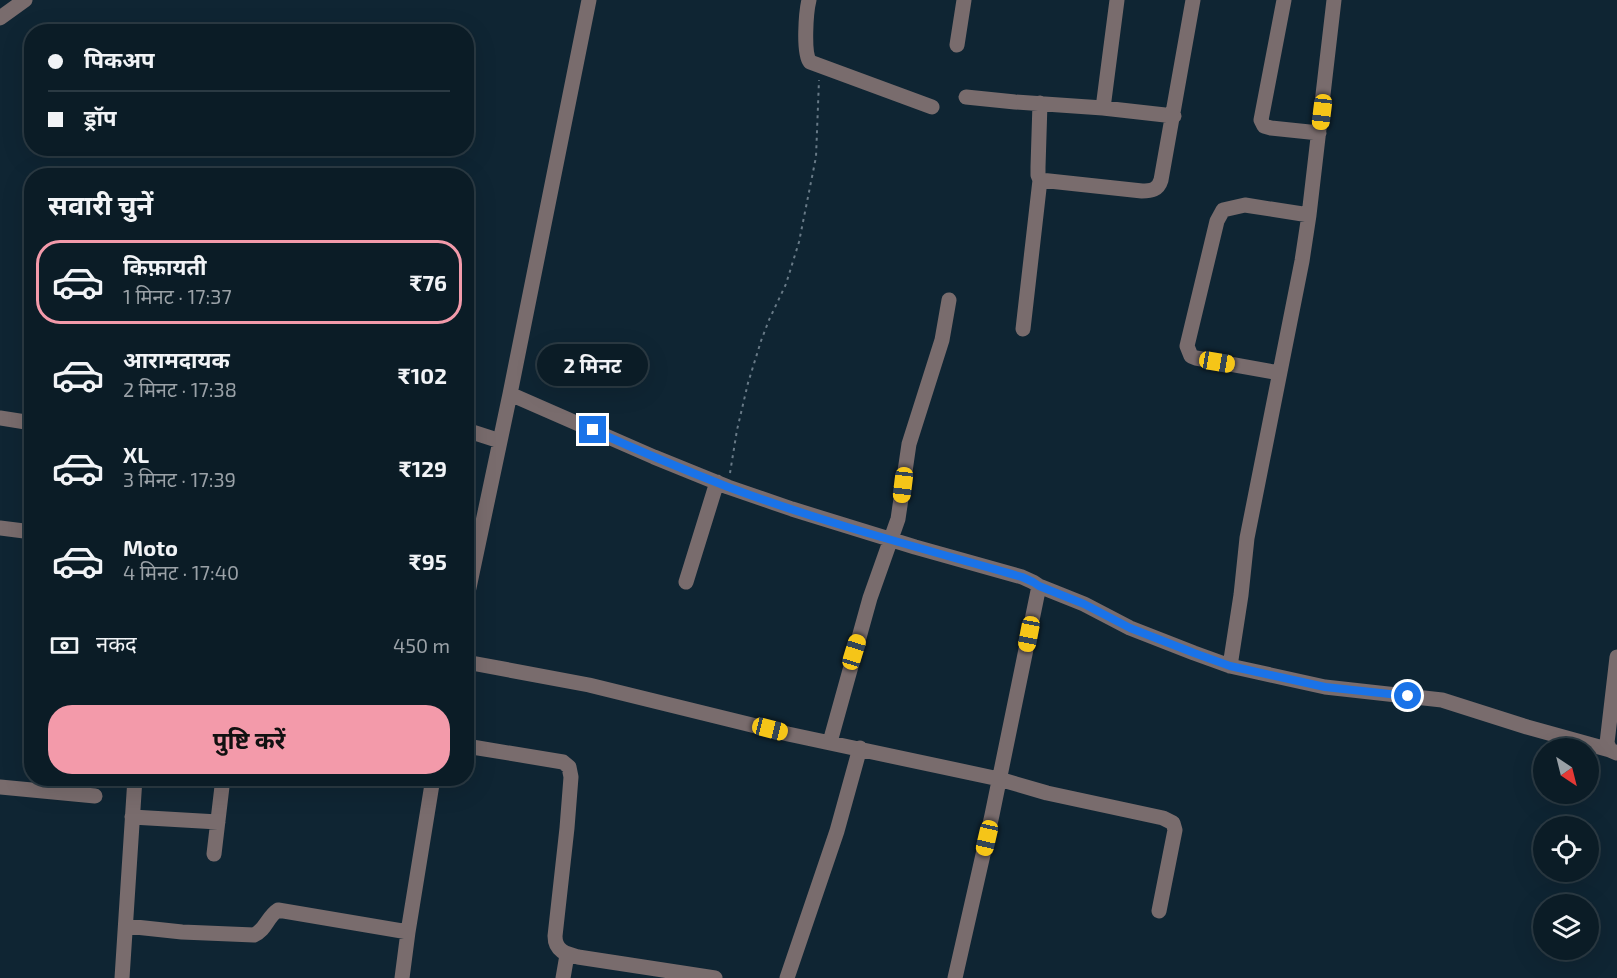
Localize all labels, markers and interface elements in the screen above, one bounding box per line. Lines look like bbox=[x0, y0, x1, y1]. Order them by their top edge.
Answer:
text: पिकअप bbox=[84, 46, 155, 72]
car bbox=[1311, 93, 1333, 131]
text: ड्रॉप bbox=[84, 104, 117, 130]
text: सवारी चुनें bbox=[48, 188, 153, 220]
text: किफ़ायती bbox=[123, 253, 207, 279]
icon: car bbox=[51, 255, 105, 309]
text: ₹76 bbox=[409, 269, 447, 295]
text: 1 मिनट · 17:37 bbox=[123, 284, 232, 308]
callout: 2 मिनट bbox=[538, 343, 648, 385]
text: आरामदायक bbox=[123, 346, 230, 372]
icon: car bbox=[51, 348, 105, 402]
car bbox=[1198, 350, 1236, 374]
text: 2 मिनट bbox=[564, 353, 621, 377]
text: ₹102 bbox=[398, 362, 447, 388]
text: 2 मिनट · 17:38 bbox=[123, 377, 237, 401]
route end bbox=[579, 416, 606, 443]
icon: car bbox=[51, 441, 105, 495]
text: XL bbox=[123, 441, 149, 467]
text: ₹129 bbox=[399, 455, 447, 481]
car bbox=[892, 466, 914, 504]
text: 3 मिनट · 17:39 bbox=[123, 467, 236, 491]
icon: car bbox=[51, 534, 105, 588]
text: Moto bbox=[123, 534, 178, 560]
text: ₹95 bbox=[409, 548, 447, 574]
text: 4 मिनट · 17:40 bbox=[123, 560, 239, 584]
car bbox=[1017, 615, 1041, 653]
icon: cash bbox=[48, 629, 81, 662]
text: नकद bbox=[96, 630, 137, 656]
car bbox=[840, 632, 868, 672]
text: 450 m bbox=[393, 633, 450, 657]
route start bbox=[1394, 682, 1421, 709]
button: पुष्टि करें bbox=[48, 705, 450, 774]
car bbox=[750, 716, 790, 742]
north arrow bbox=[1533, 738, 1599, 804]
map controls bbox=[1533, 738, 1599, 960]
button: locate bbox=[1533, 816, 1599, 882]
car bbox=[974, 818, 1000, 858]
button: layers bbox=[1533, 894, 1599, 960]

